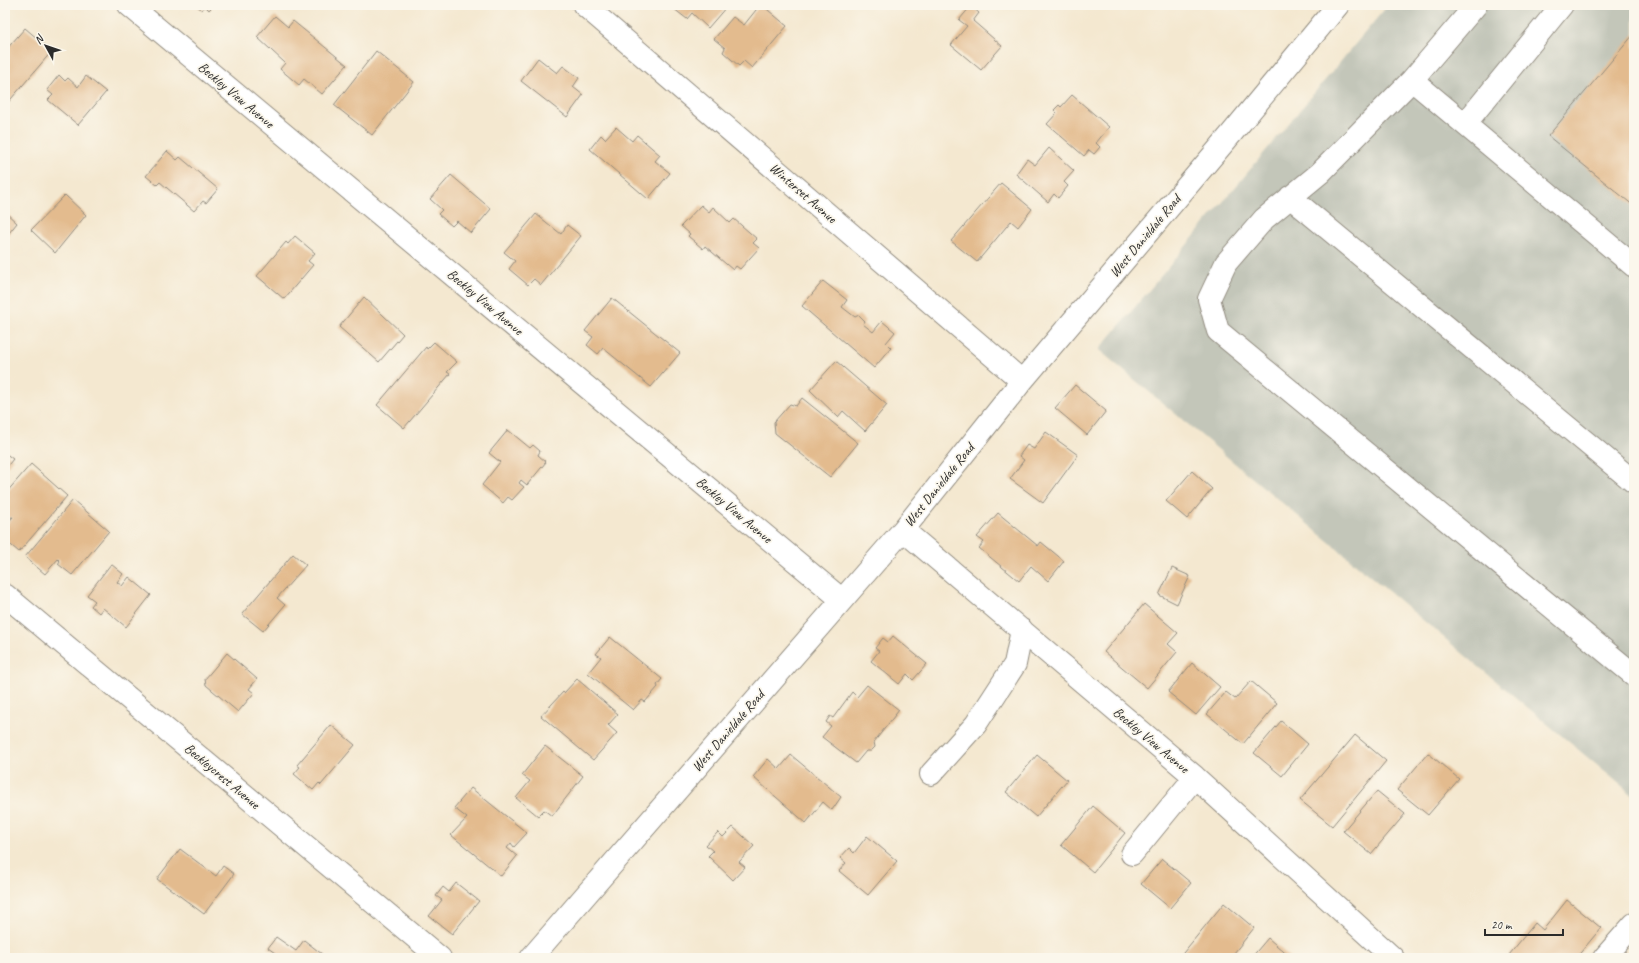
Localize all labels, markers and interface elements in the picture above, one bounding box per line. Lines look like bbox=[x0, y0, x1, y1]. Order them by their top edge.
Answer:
north arrow bbox=[26, 26, 66, 66]
text: N bbox=[31, 31, 47, 47]
street label: Beckley View Avenue bbox=[195, 58, 279, 133]
street label: Winterset Avenue bbox=[766, 159, 841, 228]
street label: West Danieldale Road bbox=[1106, 190, 1186, 281]
street label: Beckley View Avenue bbox=[444, 265, 528, 340]
street label: West Danieldale Road bbox=[900, 438, 979, 530]
street label: Beckley View Avenue bbox=[693, 473, 777, 548]
street label: West Danieldale Road bbox=[688, 685, 770, 775]
street label: Beckley View Avenue bbox=[1110, 703, 1194, 778]
street label: Beckleycrest Avenue bbox=[181, 740, 264, 813]
scale bar bbox=[1485, 911, 1563, 937]
text: 20 m bbox=[1491, 917, 1513, 933]

